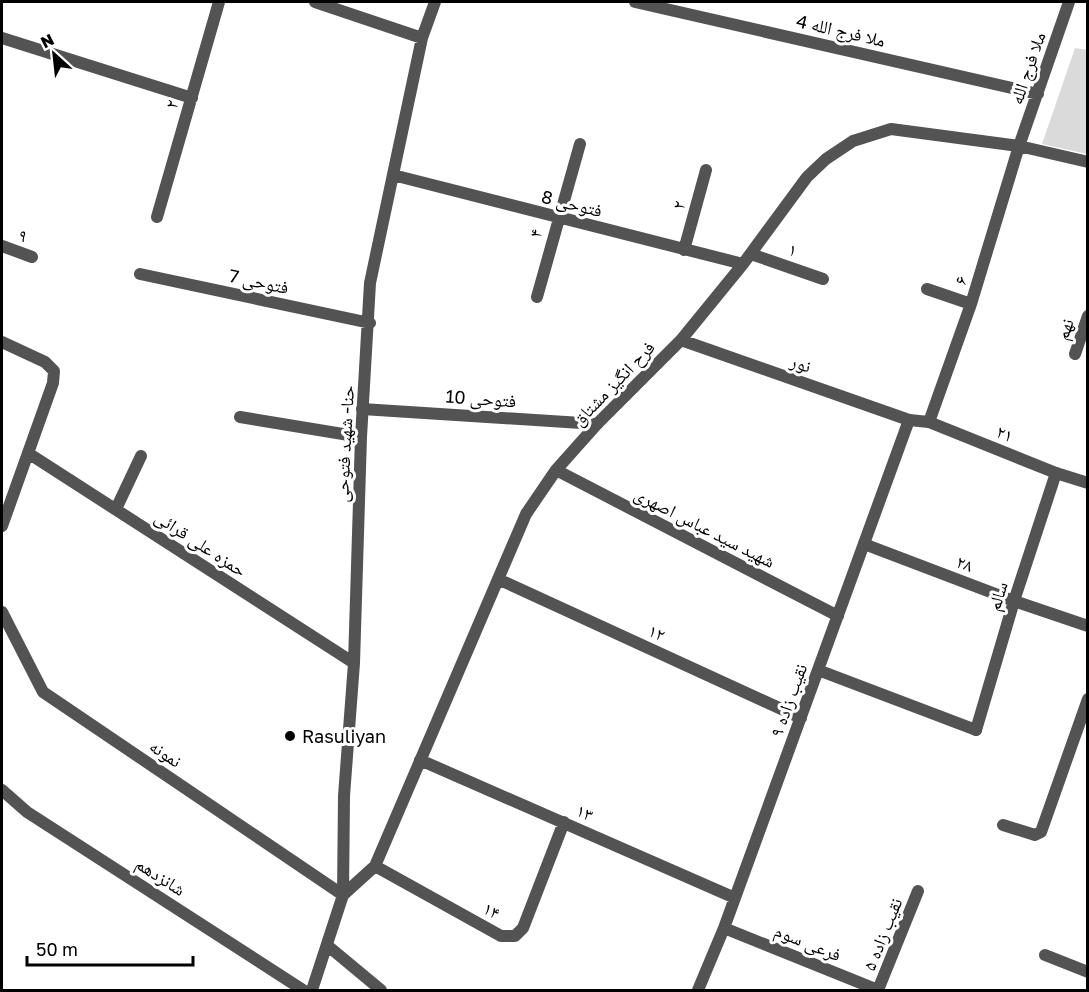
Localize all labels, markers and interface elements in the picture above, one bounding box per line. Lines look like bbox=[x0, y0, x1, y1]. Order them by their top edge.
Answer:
street label: 4 ملا فرج الله bbox=[794, 9, 888, 53]
north arrow bbox=[24, 24, 84, 84]
text: N bbox=[37, 29, 57, 52]
street label: ملا فرج الله bbox=[1004, 29, 1052, 108]
street label: ۲ bbox=[159, 97, 183, 111]
street label: فتوحی 8 bbox=[539, 185, 605, 222]
street label: ۲ bbox=[666, 198, 690, 212]
street label: ۹ bbox=[15, 223, 31, 247]
street label: ۴ bbox=[523, 226, 547, 240]
street label: ۱ bbox=[786, 237, 800, 261]
street label: فتوحی 7 bbox=[227, 264, 291, 299]
street label: ۶ bbox=[948, 273, 972, 287]
street label: نهم bbox=[1050, 315, 1080, 343]
street label: فرح انگیز مشتاق bbox=[567, 336, 660, 431]
street label: نور bbox=[787, 349, 814, 377]
street label: حنا- شهید فتوحی bbox=[330, 385, 359, 503]
street label: فتوحی 10 bbox=[445, 385, 517, 412]
street label: ۲۱ bbox=[993, 420, 1017, 446]
street label: شهید سید عباس اصهری bbox=[631, 482, 779, 573]
street label: حمزه علی قرائی bbox=[151, 505, 251, 582]
street label: ۲۸ bbox=[954, 550, 976, 576]
street label: سالم bbox=[982, 579, 1014, 614]
street label: ۱۲ bbox=[645, 619, 669, 645]
street label: نقیب زاده ۹ bbox=[765, 660, 812, 740]
place label: Rasuliyan bbox=[302, 725, 386, 747]
marker: Rasuliyan bbox=[283, 729, 297, 743]
street label: نمونه bbox=[146, 734, 186, 772]
street label: ۱۳ bbox=[573, 799, 597, 825]
street label: شانزدهم bbox=[131, 852, 190, 902]
street label: نقیب زاده ۵ bbox=[858, 895, 907, 974]
street label: ۱۴ bbox=[480, 896, 504, 924]
street label: فرعی سوم bbox=[771, 919, 845, 967]
scale bar bbox=[27, 929, 194, 967]
text: 50 m bbox=[36, 938, 78, 960]

